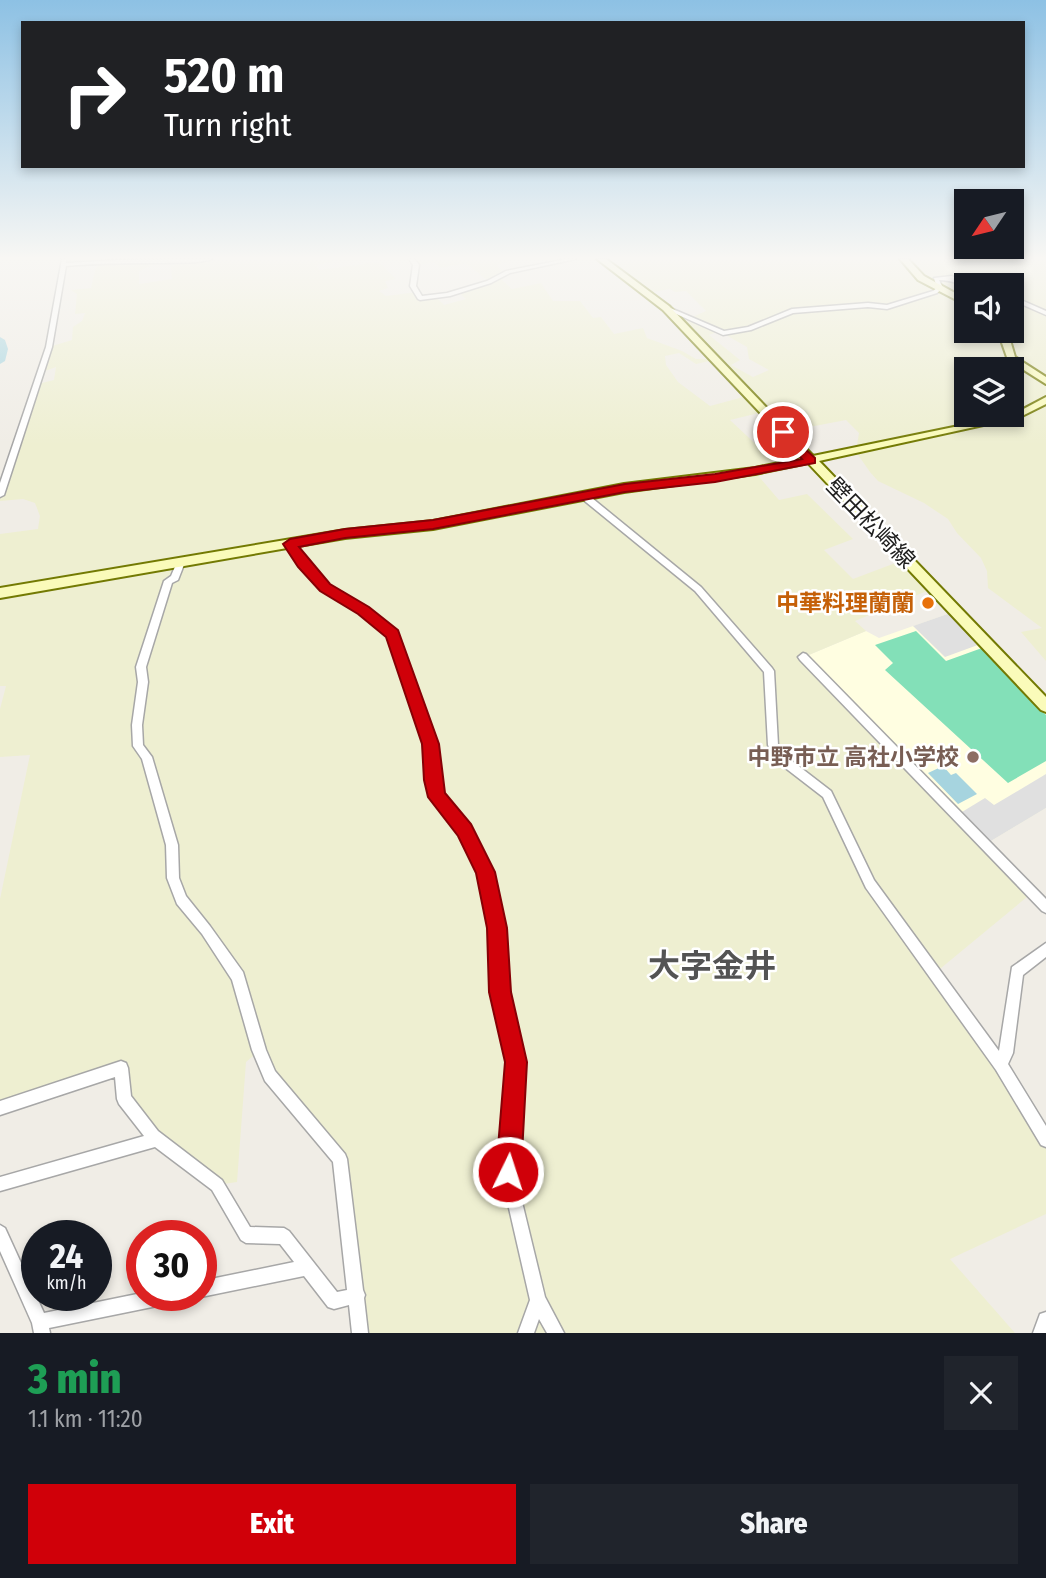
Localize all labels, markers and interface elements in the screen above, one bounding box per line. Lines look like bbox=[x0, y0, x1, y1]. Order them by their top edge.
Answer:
text: 520 m bbox=[164, 46, 285, 105]
icon: right bbox=[49, 49, 140, 140]
text: Turn right bbox=[164, 106, 291, 144]
north arrow bbox=[954, 189, 1024, 259]
map controls bbox=[954, 189, 1024, 427]
button: sound bbox=[954, 273, 1024, 343]
button: layers bbox=[954, 357, 1024, 427]
pin bbox=[753, 402, 813, 462]
icon: arrive bbox=[764, 413, 802, 451]
street label: 壁田松崎線 bbox=[821, 472, 921, 574]
place label: 中華料理蘭蘭 bbox=[776, 589, 914, 617]
marker: 中華料理蘭蘭 bbox=[920, 595, 936, 611]
place label: 中野市立 高社小学校 bbox=[747, 743, 959, 771]
marker: 中野市立 高社小学校 bbox=[965, 749, 981, 765]
district label: 大字金井 bbox=[648, 947, 776, 985]
position arrow bbox=[471, 1135, 545, 1209]
speed limit sign: 30 bbox=[126, 1220, 217, 1311]
text: 24 bbox=[50, 1235, 83, 1277]
text: km/h bbox=[46, 1272, 87, 1294]
text: 3 min bbox=[28, 1354, 121, 1404]
button: close bbox=[944, 1356, 1018, 1430]
text: 1.1 km · 11:20 bbox=[28, 1405, 143, 1433]
button: Exit bbox=[28, 1484, 516, 1564]
button: Share bbox=[530, 1484, 1018, 1564]

